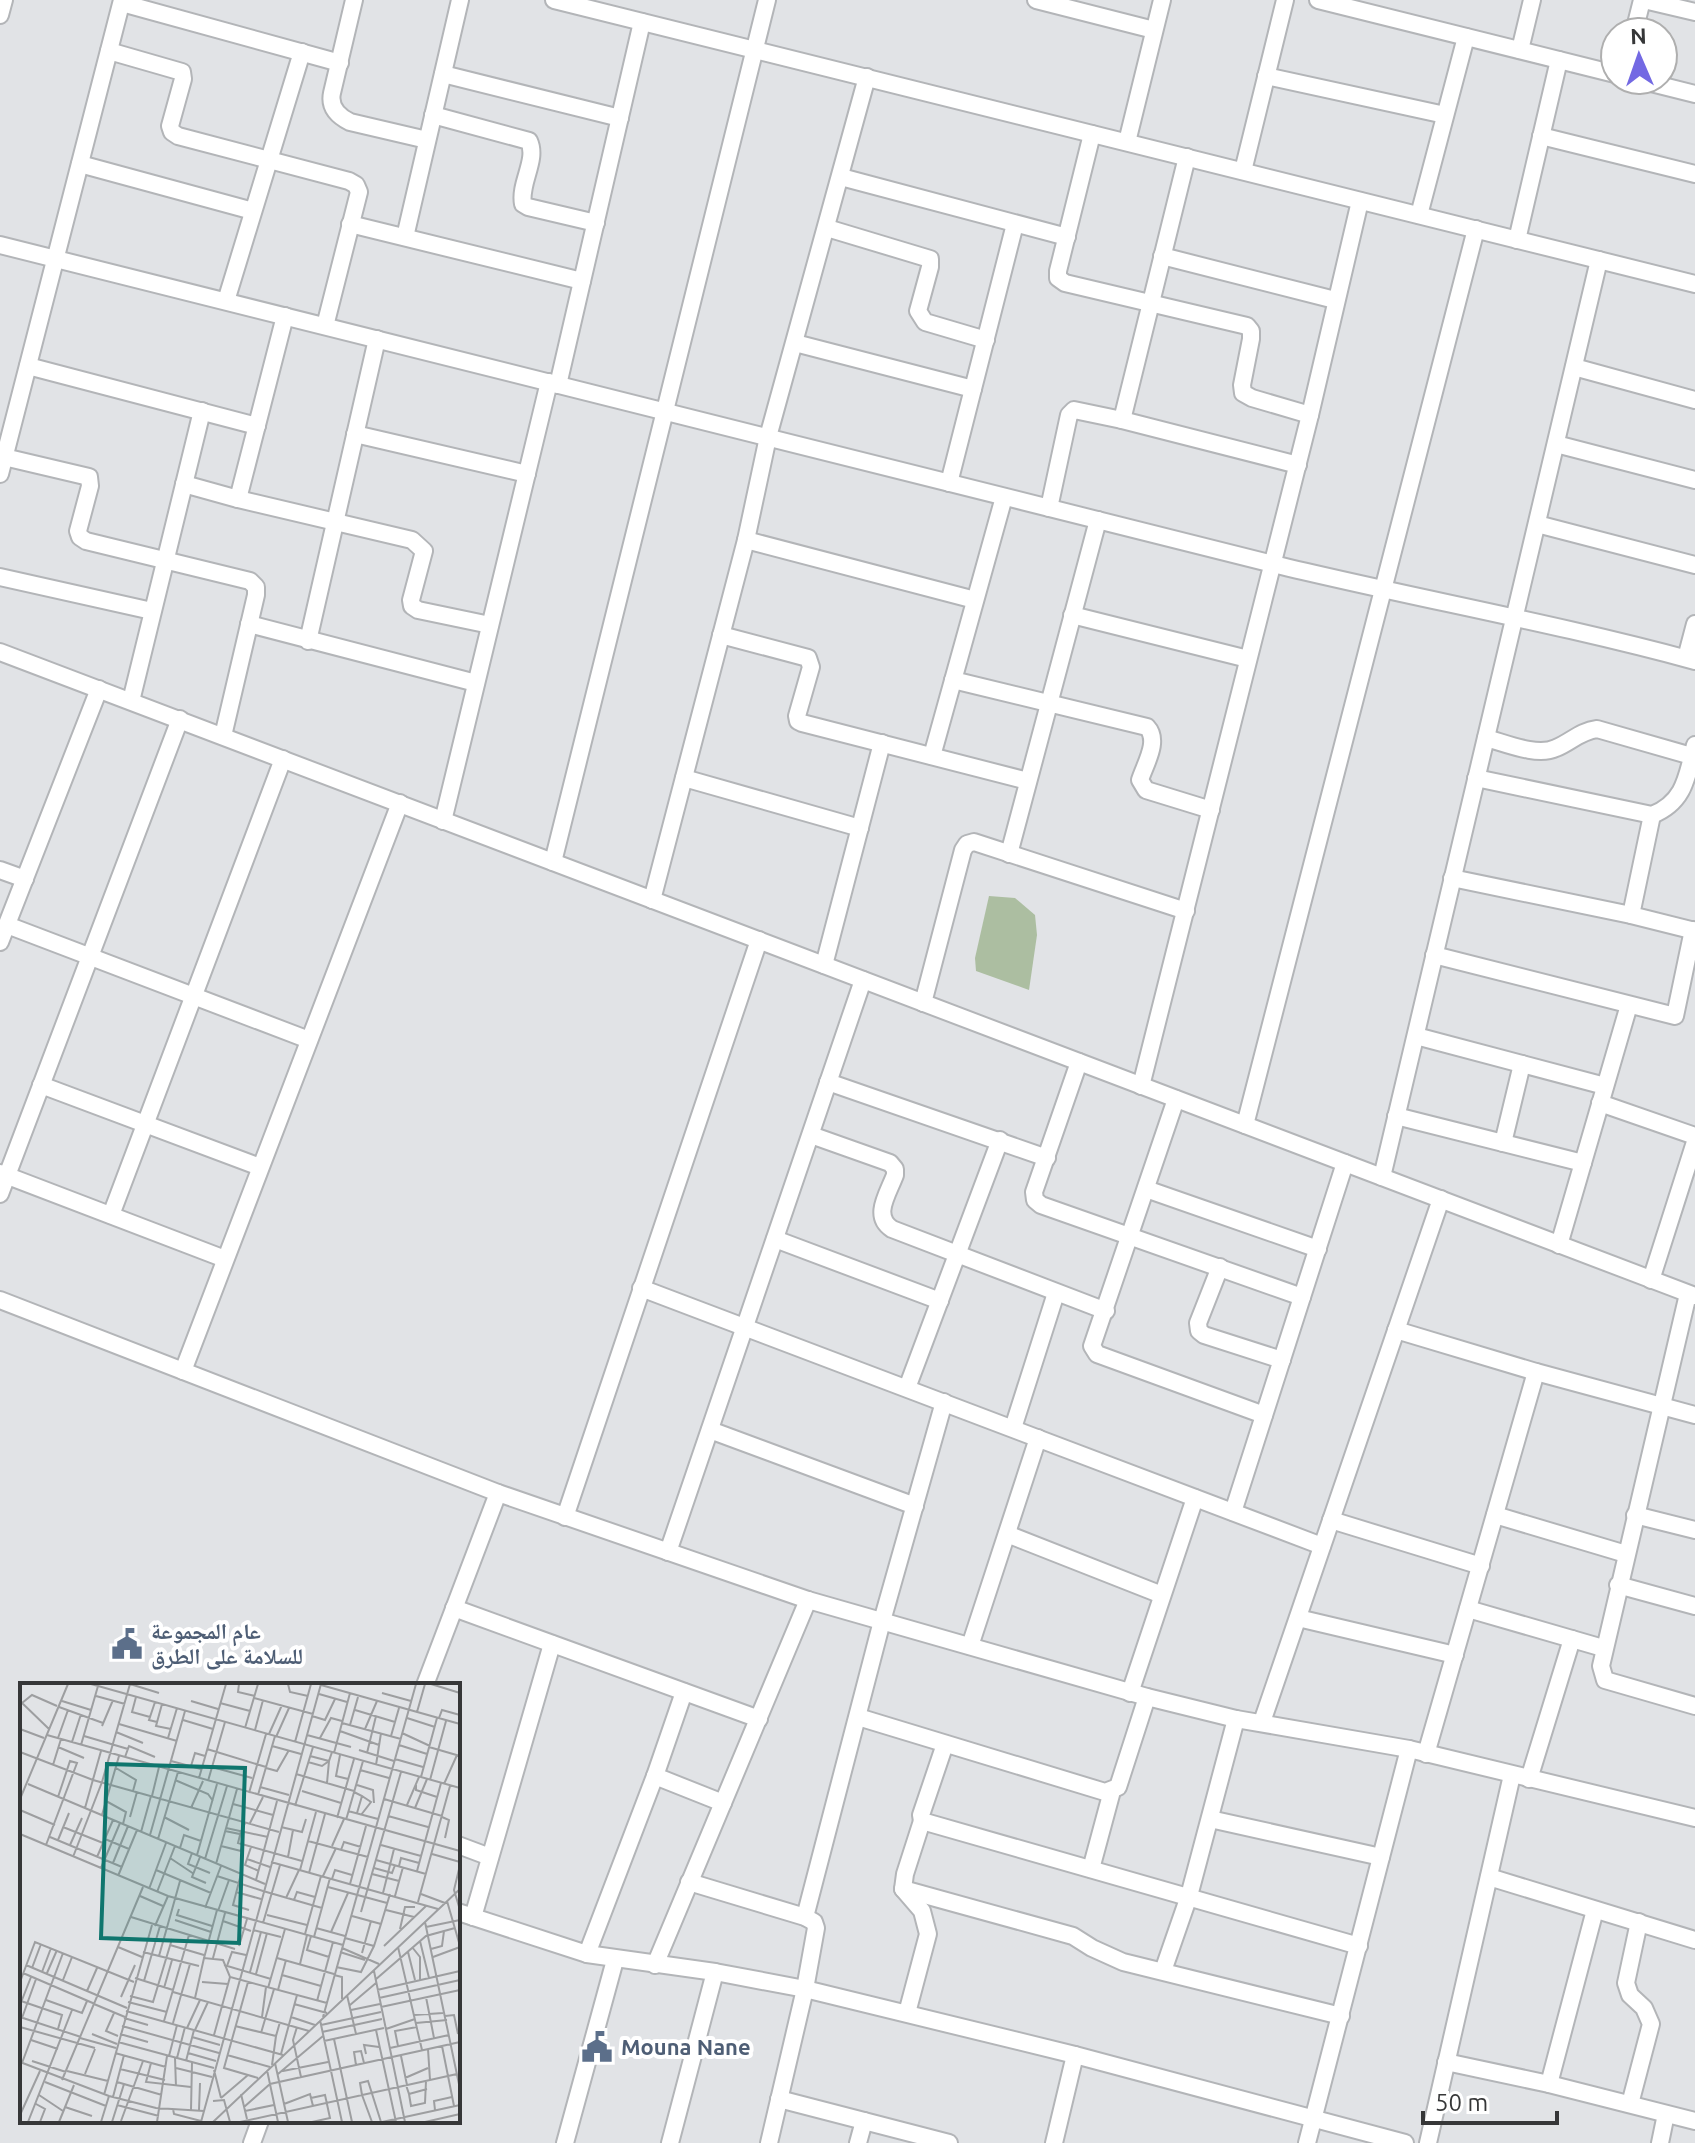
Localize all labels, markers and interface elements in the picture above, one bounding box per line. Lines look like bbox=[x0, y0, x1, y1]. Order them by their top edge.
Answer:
north arrow bbox=[1599, 16, 1679, 96]
text: N bbox=[1630, 23, 1647, 48]
place label: عام المجموعة للسلامة على الطرق bbox=[151, 1618, 303, 1670]
public building icon: عام المجموعة للسلامة على الطرق bbox=[110, 1627, 144, 1661]
inset map bbox=[20, 1683, 460, 2123]
public building icon: Mouna Nane bbox=[580, 2030, 614, 2064]
place label: Mouna Nane bbox=[621, 2034, 751, 2059]
scale bar bbox=[1423, 2075, 1557, 2125]
text: 50 m bbox=[1435, 2089, 1488, 2116]

